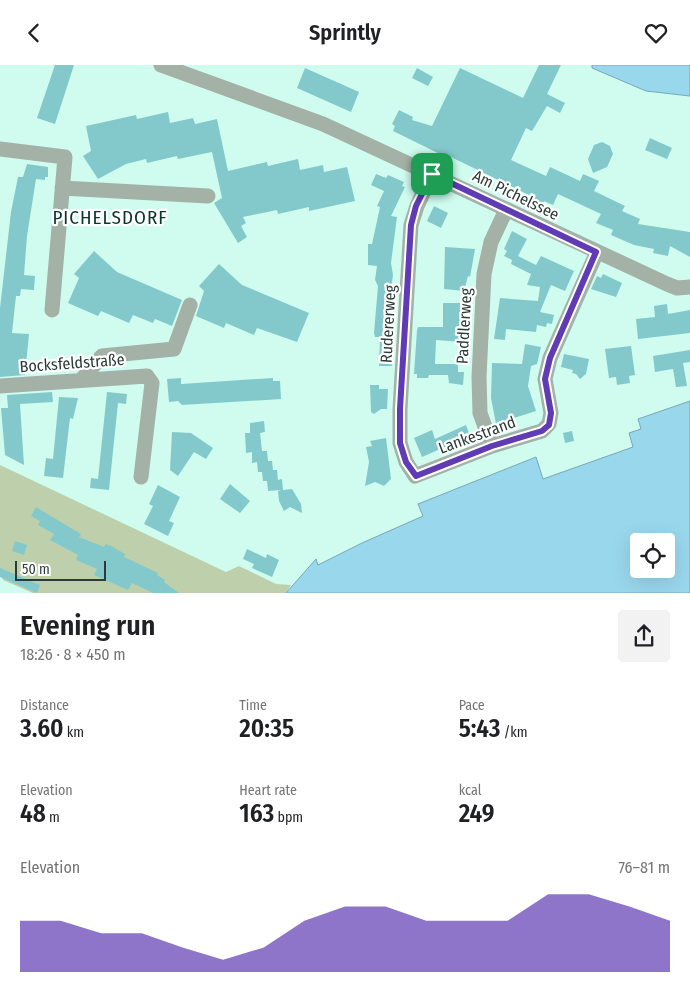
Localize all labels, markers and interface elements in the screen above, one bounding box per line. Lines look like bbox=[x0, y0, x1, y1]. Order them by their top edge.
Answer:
icon: back bbox=[20, 19, 48, 47]
text: Sprintly bbox=[309, 19, 381, 46]
icon: heart bbox=[642, 19, 670, 47]
pin bbox=[411, 153, 453, 195]
icon: arrive bbox=[418, 160, 446, 188]
street label: Am Pichelssee bbox=[470, 166, 562, 224]
district label: PICHELSDORF bbox=[52, 206, 168, 229]
street label: Rudererweg bbox=[376, 284, 400, 363]
street label: Paddlerweg bbox=[453, 287, 476, 364]
street label: Bocksfeldstraße bbox=[19, 350, 125, 376]
street label: Lankestrand bbox=[436, 412, 518, 458]
map controls bbox=[630, 533, 675, 578]
button: locate bbox=[630, 533, 675, 578]
scale bar bbox=[15, 558, 106, 581]
text: 50 m bbox=[22, 561, 50, 578]
text: Evening run bbox=[20, 609, 155, 642]
button: share bbox=[618, 610, 670, 662]
text: 18:26 · 8 × 450 m bbox=[20, 645, 126, 664]
text: Distance bbox=[20, 697, 69, 714]
text: Time bbox=[239, 697, 267, 714]
text: Pace bbox=[459, 697, 485, 714]
text: 3.60 bbox=[20, 714, 64, 744]
text: 20:35 bbox=[239, 714, 294, 744]
text: 5:43 bbox=[459, 714, 500, 744]
text: km bbox=[64, 724, 84, 741]
text: /km bbox=[500, 724, 528, 741]
text: Elevation bbox=[20, 782, 73, 799]
text: Heart rate bbox=[239, 782, 297, 799]
text: kcal bbox=[459, 782, 481, 799]
text: 48 bbox=[20, 799, 46, 829]
text: 163 bbox=[239, 799, 274, 829]
text: 249 bbox=[459, 799, 495, 829]
text: m bbox=[46, 809, 60, 826]
text: bpm bbox=[274, 809, 303, 826]
text: Elevation bbox=[20, 858, 80, 877]
text: 76–81 m bbox=[618, 858, 670, 877]

